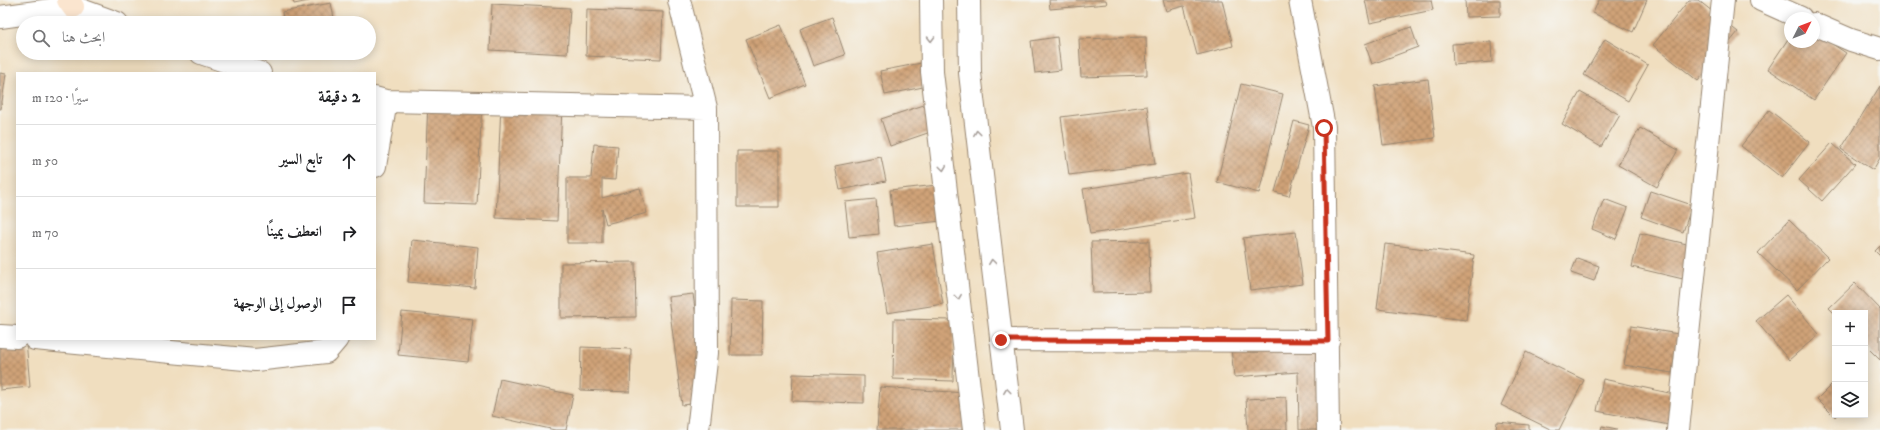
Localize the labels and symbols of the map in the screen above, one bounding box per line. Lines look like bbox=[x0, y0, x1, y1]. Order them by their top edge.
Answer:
north arrow bbox=[1784, 12, 1820, 48]
one-way arrow bbox=[927, 36, 936, 42]
route start bbox=[1315, 119, 1333, 137]
one-way arrow bbox=[973, 130, 982, 136]
one-way arrow bbox=[938, 165, 947, 171]
one-way arrow bbox=[988, 259, 997, 265]
one-way arrow bbox=[953, 294, 962, 301]
route end bbox=[992, 331, 1010, 349]
one-way arrow bbox=[1003, 388, 1012, 394]

